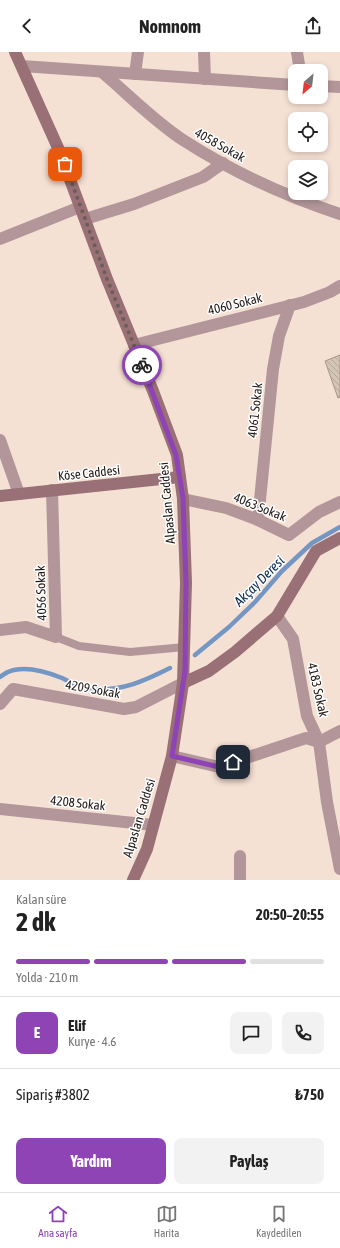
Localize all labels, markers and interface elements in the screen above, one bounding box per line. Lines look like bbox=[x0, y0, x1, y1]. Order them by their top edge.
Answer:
icon: back bbox=[16, 15, 38, 37]
icon: share bbox=[302, 15, 324, 37]
text: Nomnom bbox=[139, 16, 201, 37]
north arrow bbox=[288, 64, 328, 104]
map controls bbox=[288, 64, 328, 200]
button: locate bbox=[288, 112, 328, 152]
street label: 4058 Sokak bbox=[192, 125, 248, 165]
pin bbox=[48, 147, 82, 181]
icon: bag bbox=[54, 153, 76, 175]
button: layers bbox=[288, 160, 328, 200]
street label: 4060 Sokak bbox=[206, 290, 264, 318]
courier bbox=[122, 345, 162, 385]
icon: bike bbox=[131, 354, 153, 376]
street label: 4061 Sokak bbox=[245, 381, 265, 438]
street label: Köse Caddesi bbox=[57, 462, 121, 484]
street label: Alpaslan Caddesi bbox=[156, 462, 178, 544]
street label: 4063 Sokak bbox=[232, 490, 289, 524]
water label: Akçay Deresi bbox=[230, 553, 287, 610]
street label: 4056 Sokak bbox=[33, 565, 49, 621]
street label: 4183 Sokak bbox=[304, 661, 332, 719]
street label: 4209 Sokak bbox=[64, 677, 122, 701]
pin bbox=[216, 745, 250, 779]
icon: home bbox=[222, 751, 244, 773]
street label: Alpaslan Caddesi bbox=[120, 777, 158, 859]
street label: 4208 Sokak bbox=[50, 793, 107, 813]
text: Kalan süre bbox=[16, 892, 66, 907]
text: 20:50–20:55 bbox=[256, 906, 324, 923]
text: 2 dk bbox=[16, 907, 56, 937]
text: Yolda · 210 m bbox=[16, 970, 78, 985]
button: chat bbox=[230, 1012, 272, 1054]
button: phone bbox=[282, 1012, 324, 1054]
text: Elif bbox=[68, 1017, 86, 1034]
text: E bbox=[34, 1024, 40, 1041]
text: Kurye · 4.6 bbox=[68, 1034, 116, 1049]
text: Sipariş #3802 bbox=[16, 1086, 90, 1103]
text: ₺750 bbox=[295, 1086, 324, 1103]
button: Yardım bbox=[16, 1138, 166, 1184]
button: Paylaş bbox=[174, 1138, 324, 1184]
tab: Ana sayfa bbox=[38, 1203, 77, 1239]
tab: Harita bbox=[154, 1203, 179, 1239]
tab: Kaydedilen bbox=[256, 1203, 302, 1239]

